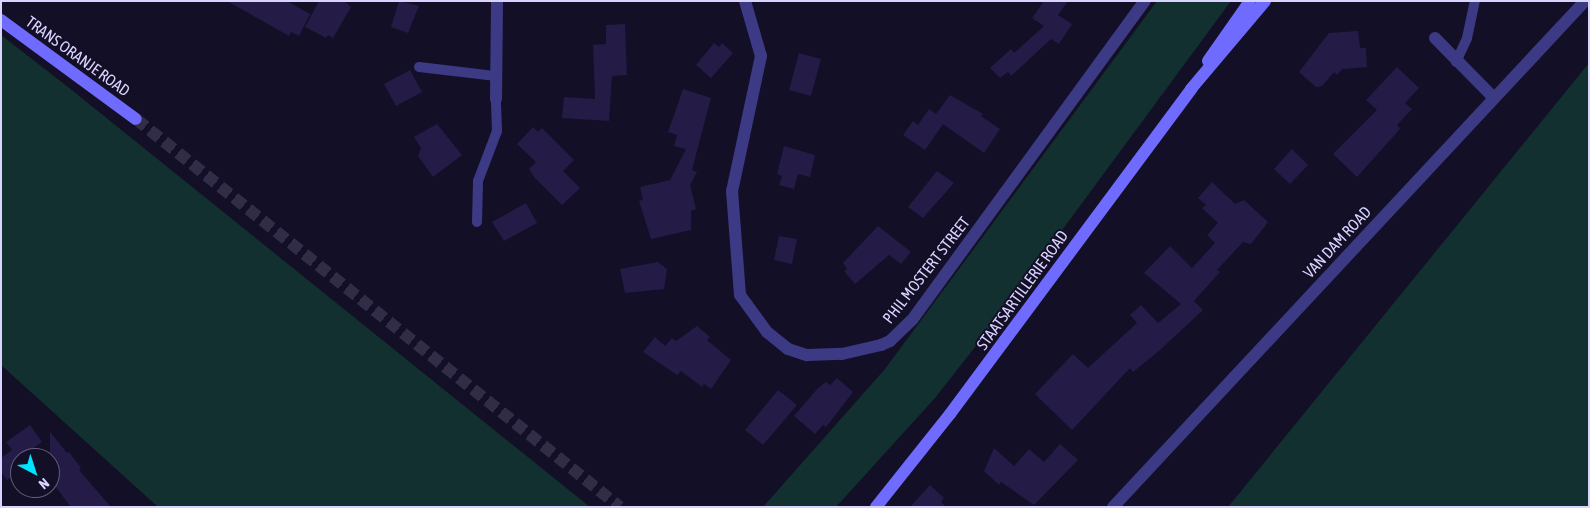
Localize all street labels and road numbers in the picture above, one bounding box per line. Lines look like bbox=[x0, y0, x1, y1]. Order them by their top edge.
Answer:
street label: TRANS ORANJE ROAD bbox=[22, 12, 134, 100]
street label: VAN DAM ROAD bbox=[1299, 202, 1375, 282]
street label: PHIL MOSTERT STREET bbox=[878, 213, 974, 327]
street label: STAATSARTILLERIE ROAD bbox=[972, 226, 1072, 354]

